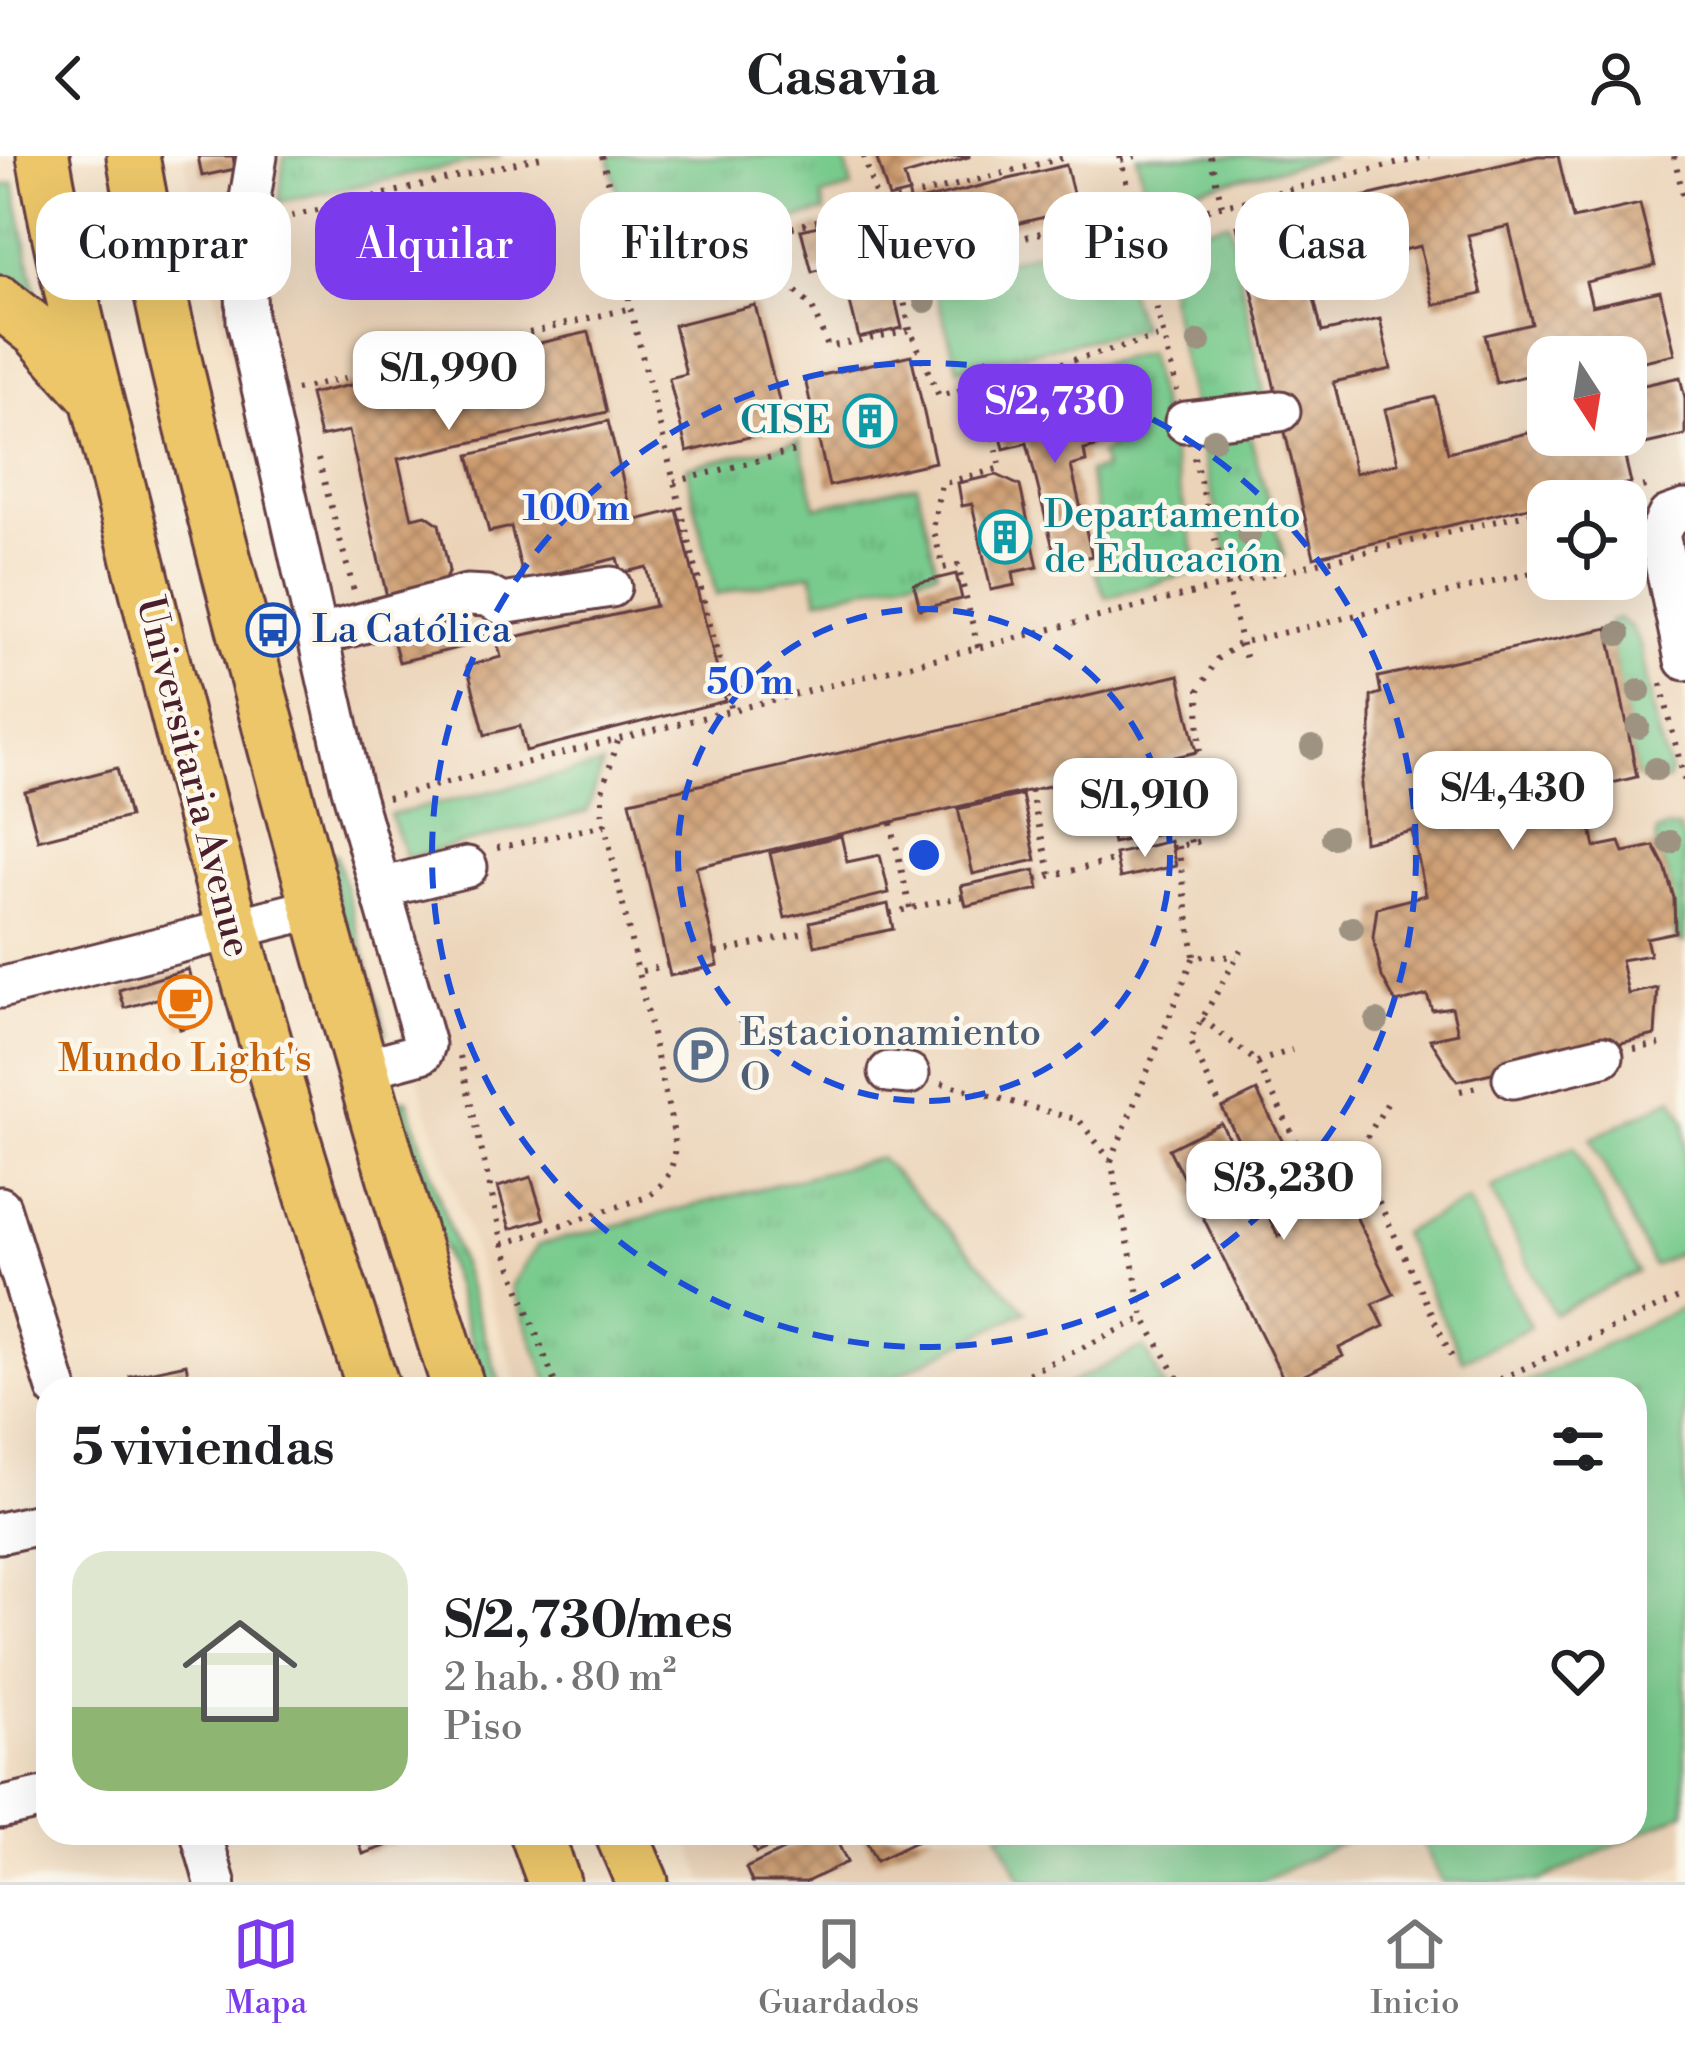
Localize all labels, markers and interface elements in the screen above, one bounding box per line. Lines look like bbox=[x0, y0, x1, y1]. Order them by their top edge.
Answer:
text: Casavia bbox=[746, 44, 939, 112]
icon: back bbox=[36, 45, 102, 111]
icon: person bbox=[1583, 45, 1649, 111]
chip: Comprar bbox=[36, 192, 291, 300]
chip: Alquilar bbox=[315, 192, 556, 300]
chip: Filtros bbox=[580, 192, 792, 300]
chip: Nuevo bbox=[816, 192, 1019, 300]
chip: Piso bbox=[1043, 192, 1211, 300]
chip: Casa bbox=[1235, 192, 1409, 300]
pin: S/1,990 bbox=[338, 331, 560, 433]
north arrow bbox=[1527, 336, 1647, 456]
map controls bbox=[1527, 336, 1647, 600]
text: S/1,990 bbox=[380, 345, 518, 394]
pin: S/2,730 bbox=[944, 364, 1166, 466]
text: S/2,730 bbox=[985, 378, 1125, 427]
building icon: CISE bbox=[842, 393, 898, 449]
place label: CISE bbox=[740, 397, 831, 446]
button: locate bbox=[1527, 480, 1647, 600]
text: 100 m bbox=[523, 487, 630, 532]
place label: Departamento de Educación bbox=[1044, 491, 1301, 585]
building icon: Departamento de Educación bbox=[977, 509, 1033, 565]
street label: Universitaria Avenue bbox=[125, 592, 261, 962]
bus stop icon: La Católica bbox=[245, 602, 301, 658]
place label: La Católica bbox=[312, 606, 511, 655]
text: 50 m bbox=[706, 661, 794, 706]
pin: S/4,430 bbox=[1402, 751, 1624, 853]
pin: S/1,910 bbox=[1034, 758, 1256, 860]
text: S/4,430 bbox=[1440, 765, 1586, 814]
text: S/1,910 bbox=[1080, 772, 1210, 821]
centre of rings bbox=[903, 834, 945, 876]
cafe icon: Mundo Light's bbox=[157, 974, 213, 1030]
place label: Estacionamiento O bbox=[740, 1009, 1041, 1103]
parking icon: Estacionamiento O bbox=[673, 1027, 729, 1083]
place label: Mundo Light's bbox=[58, 1035, 312, 1084]
pin: S/3,230 bbox=[1173, 1141, 1395, 1243]
text: S/3,230 bbox=[1213, 1155, 1355, 1204]
icon: filters bbox=[1545, 1416, 1611, 1482]
text: 5 viviendas bbox=[72, 1417, 335, 1481]
text: S/2,730/mes bbox=[444, 1590, 733, 1654]
icon: home bbox=[168, 1599, 312, 1743]
icon: heart bbox=[1545, 1638, 1611, 1704]
text: 2 hab. · 80 m² bbox=[444, 1654, 676, 1703]
text: Piso bbox=[444, 1703, 523, 1752]
tab: Mapa bbox=[226, 1911, 307, 2024]
tab: Guardados bbox=[758, 1911, 919, 2024]
tab: Inicio bbox=[1370, 1911, 1459, 2024]

